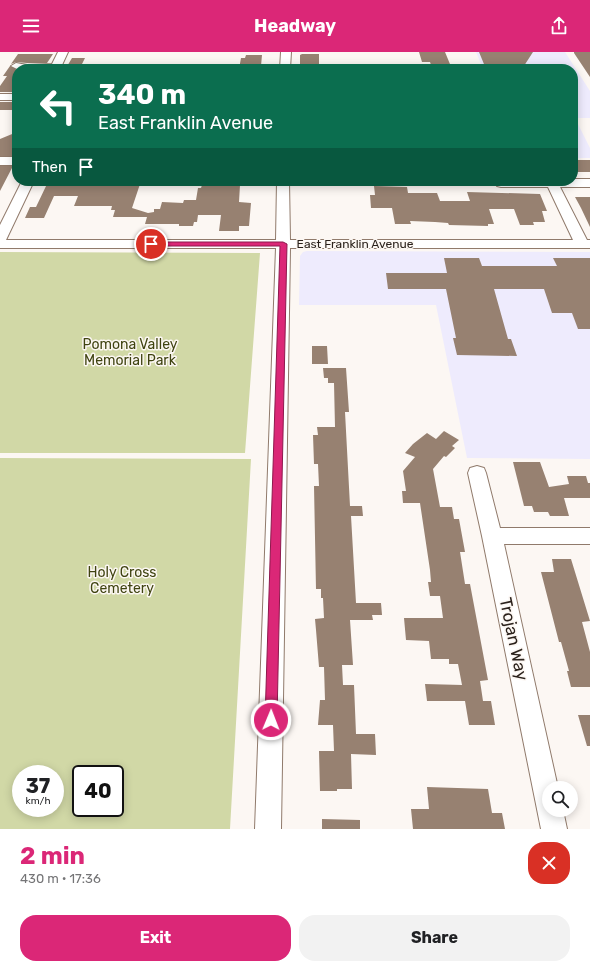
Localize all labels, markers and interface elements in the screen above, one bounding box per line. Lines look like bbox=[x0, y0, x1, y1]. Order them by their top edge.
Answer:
icon: menu bbox=[20, 15, 42, 37]
text: Headway bbox=[254, 15, 336, 37]
icon: share bbox=[548, 15, 570, 37]
text: 340 m bbox=[98, 78, 186, 111]
icon: left bbox=[32, 80, 84, 132]
text: East Franklin Avenue bbox=[98, 112, 273, 134]
icon: arrive bbox=[75, 156, 97, 178]
text: Then bbox=[32, 158, 67, 176]
pin bbox=[134, 227, 168, 261]
icon: arrive bbox=[140, 233, 162, 255]
street label: East Franklin Avenue bbox=[297, 237, 414, 251]
park label: Pomona Valley Memorial Park bbox=[83, 336, 178, 369]
park label: Holy Cross Cemetery bbox=[87, 564, 157, 597]
street label: Trojan Way bbox=[495, 596, 533, 682]
position arrow bbox=[250, 699, 292, 741]
speed limit sign: 40 bbox=[72, 765, 124, 817]
text: 37 bbox=[26, 774, 50, 798]
map controls bbox=[542, 781, 578, 817]
button: search bbox=[542, 781, 578, 817]
text: km/h bbox=[26, 795, 50, 807]
text: 2 min bbox=[20, 842, 85, 870]
button: close bbox=[528, 842, 570, 884]
text: 430 m · 17:36 bbox=[20, 871, 101, 886]
button: Exit bbox=[20, 915, 291, 961]
button: Share bbox=[299, 915, 570, 961]

